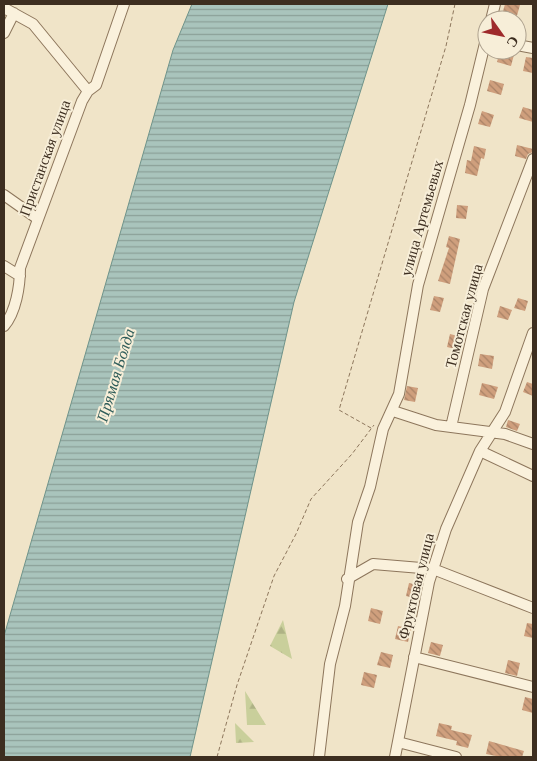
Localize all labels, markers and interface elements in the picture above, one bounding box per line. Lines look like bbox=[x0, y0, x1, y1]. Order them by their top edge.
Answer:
north arrow bbox=[477, 10, 527, 60]
text: С bbox=[503, 33, 522, 50]
street label: Пристанская улица bbox=[17, 97, 74, 218]
street label: улица Артемьевых bbox=[398, 158, 446, 278]
street label: Томотская улица bbox=[442, 262, 486, 370]
water label: Прямая Болда bbox=[93, 326, 139, 425]
street label: Фруктовая улица bbox=[395, 531, 437, 641]

